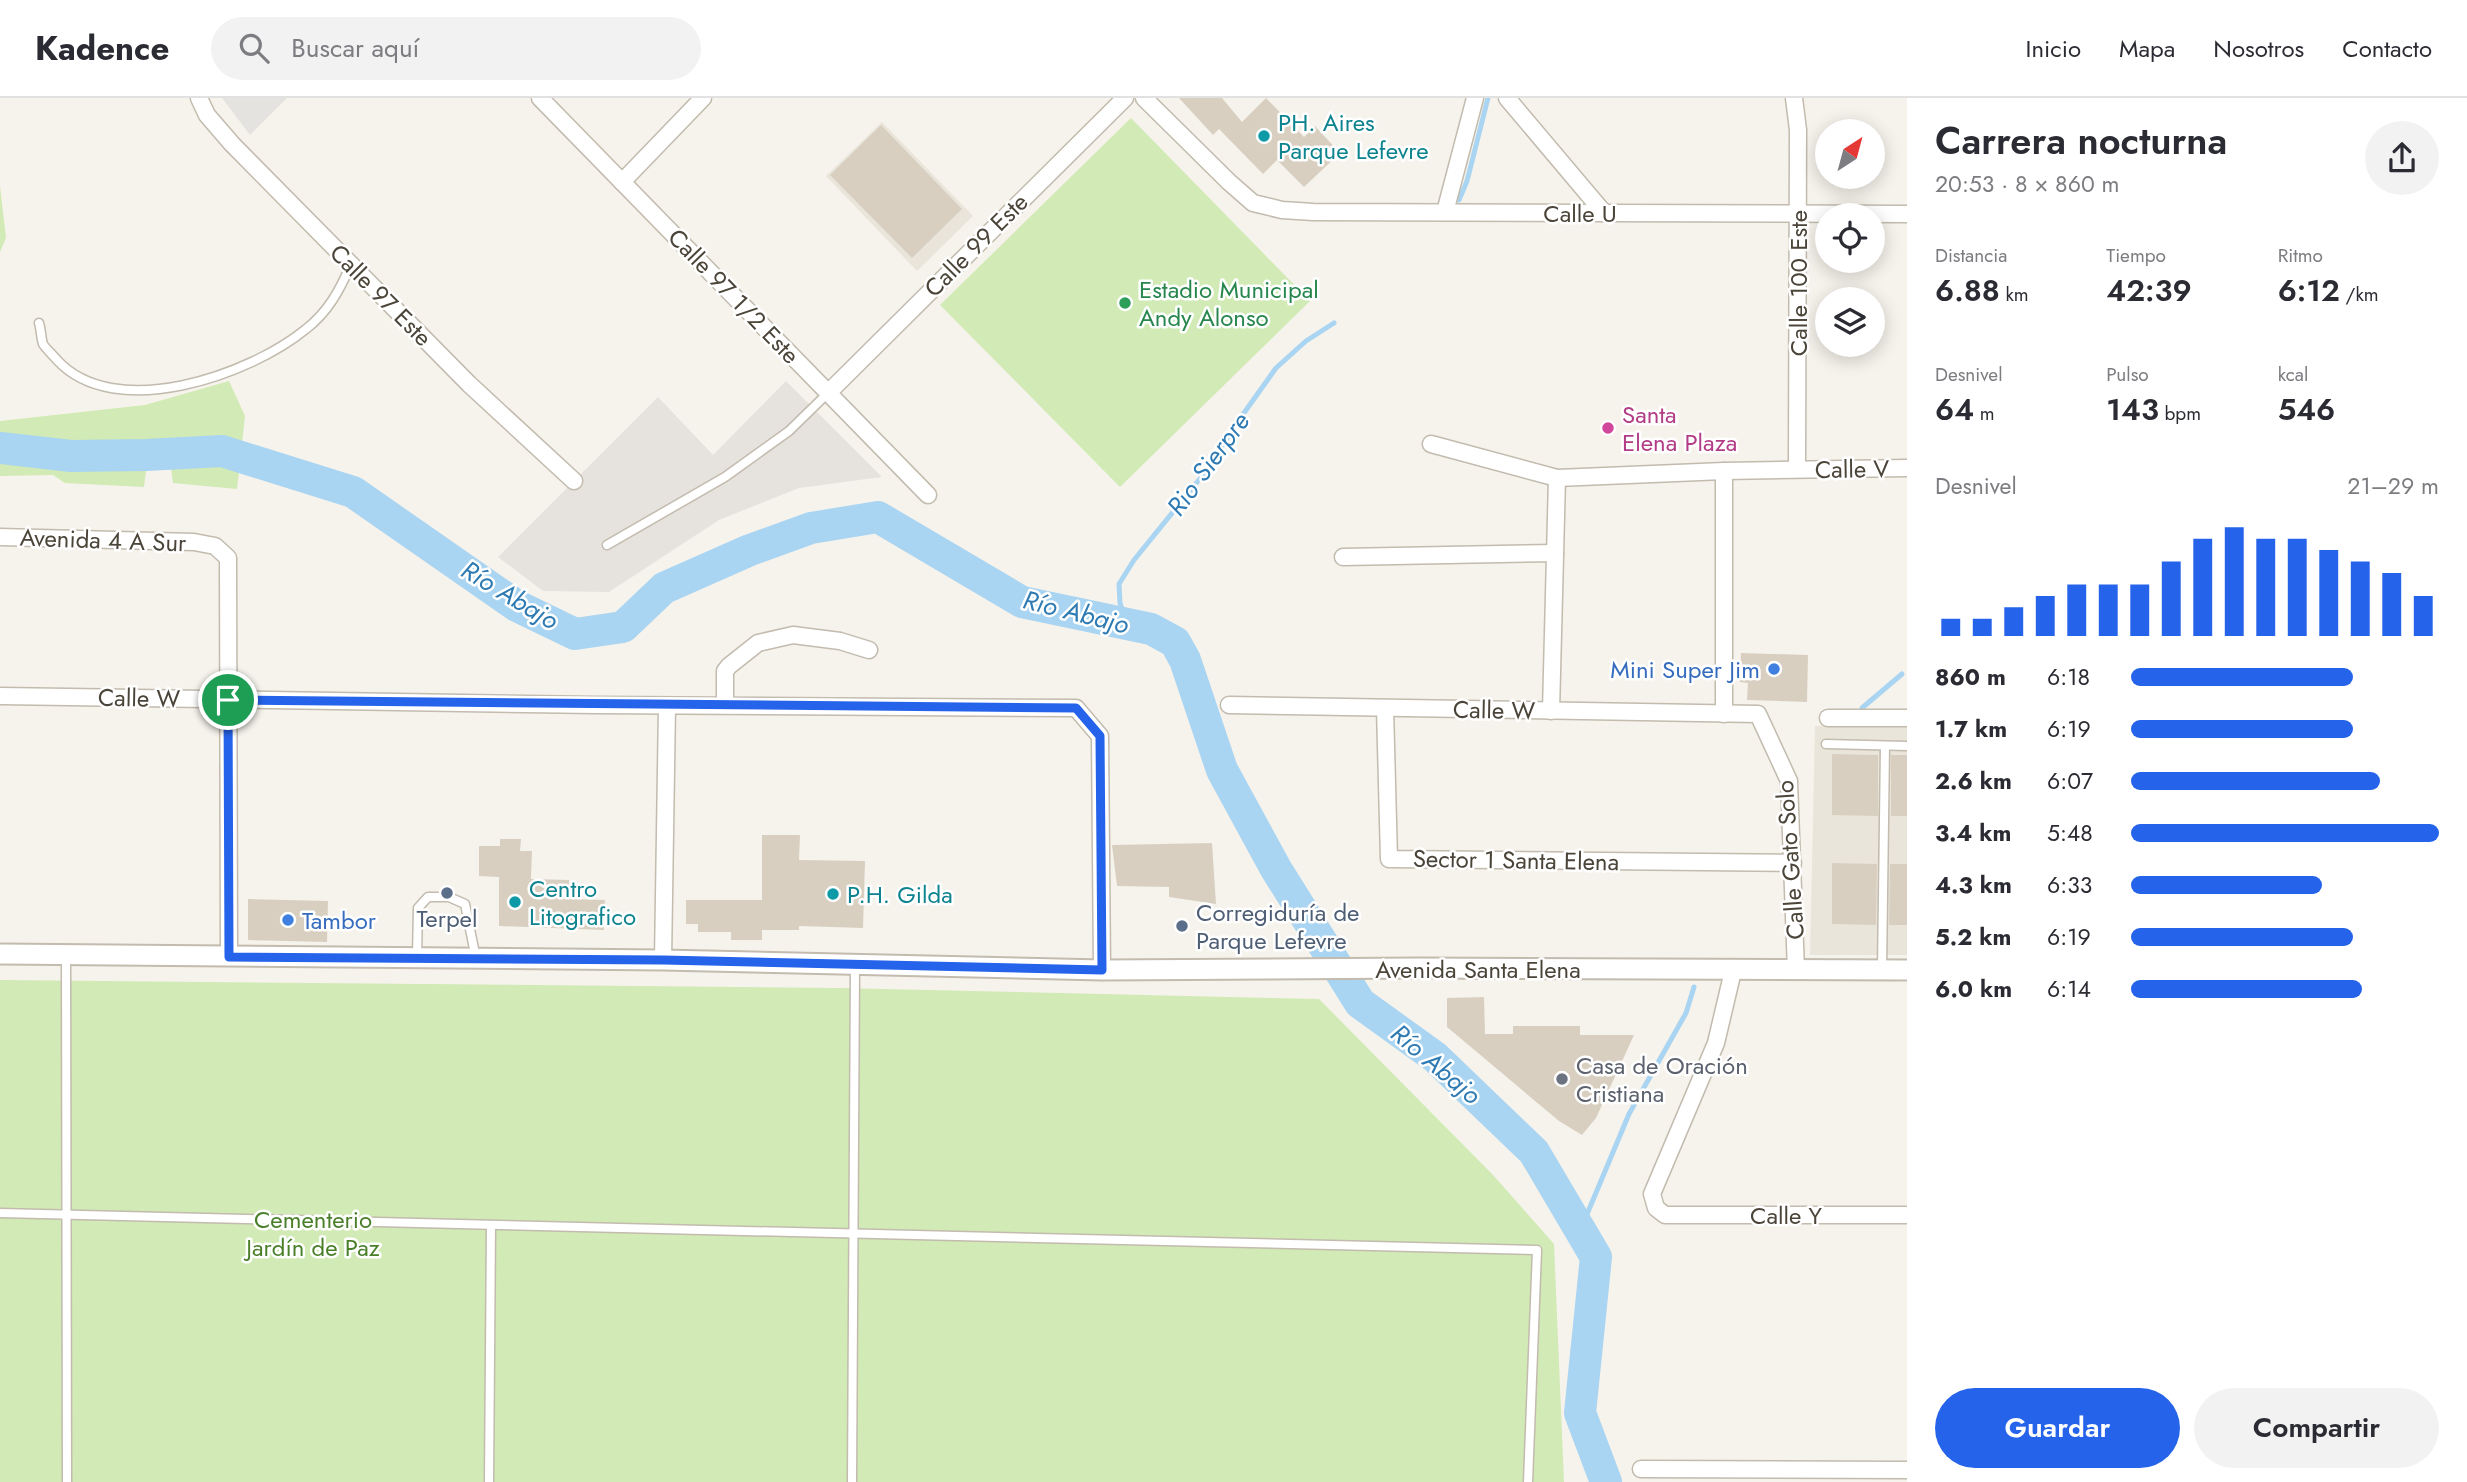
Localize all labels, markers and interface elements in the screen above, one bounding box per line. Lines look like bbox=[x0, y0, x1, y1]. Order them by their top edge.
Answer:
search box bbox=[211, 17, 701, 80]
text: Kadence bbox=[35, 25, 169, 72]
icon: search bbox=[235, 29, 273, 67]
text: Buscar aquí bbox=[291, 29, 419, 67]
text: Inicio bbox=[2026, 31, 2081, 66]
text: Mapa bbox=[2119, 31, 2175, 66]
text: Nosotros bbox=[2213, 31, 2304, 66]
text: Contacto bbox=[2342, 31, 2432, 66]
place label: PH. Aires Parque Lefevre bbox=[1278, 105, 1429, 168]
text: Carrera nocturna bbox=[1935, 113, 2227, 168]
north arrow bbox=[1815, 119, 1885, 189]
map controls bbox=[1815, 119, 1885, 357]
button: share bbox=[2365, 121, 2439, 195]
marker: PH. Aires Parque Lefevre bbox=[1256, 128, 1272, 144]
text: 20:53 · 8 × 860 m bbox=[1935, 167, 2120, 201]
street label: Calle 99 Este bbox=[916, 185, 1036, 305]
street label: Calle U bbox=[1543, 196, 1617, 231]
button: locate bbox=[1815, 203, 1885, 273]
street label: Calle 100 Este bbox=[1781, 210, 1816, 356]
street label: Calle 97 1/2 Este bbox=[660, 220, 808, 372]
street label: Calle 97 Este bbox=[322, 236, 440, 354]
text: Distancia bbox=[1935, 242, 2007, 269]
text: Tiempo bbox=[2106, 242, 2166, 269]
text: Ritmo bbox=[2278, 242, 2323, 269]
text: 6.88 bbox=[1935, 269, 2000, 312]
text: 42:39 bbox=[2106, 269, 2192, 312]
text: 6:12 bbox=[2278, 269, 2340, 312]
place label: Estadio Municipal Andy Alonso bbox=[1139, 272, 1319, 335]
text: km bbox=[2000, 281, 2029, 308]
text: /km bbox=[2340, 281, 2379, 308]
button: layers bbox=[1815, 287, 1885, 357]
marker: Estadio Municipal Andy Alonso bbox=[1117, 295, 1133, 311]
text: Desnivel bbox=[1935, 361, 2003, 388]
text: Pulso bbox=[2106, 361, 2149, 388]
text: kcal bbox=[2278, 361, 2308, 388]
text: 64 bbox=[1935, 388, 1974, 431]
text: 143 bbox=[2106, 388, 2159, 431]
text: 546 bbox=[2278, 388, 2335, 431]
place label: Santa Elena Plaza bbox=[1622, 397, 1737, 460]
text: m bbox=[1974, 400, 1995, 427]
text: bpm bbox=[2159, 400, 2201, 427]
water label: Rio Sierpre bbox=[1157, 404, 1259, 524]
marker: Santa Elena Plaza bbox=[1600, 420, 1616, 436]
street label: Calle V bbox=[1814, 451, 1890, 487]
text: Desnivel bbox=[1935, 469, 2017, 503]
text: 21–29 m bbox=[2347, 469, 2439, 503]
street label: Avenida 4 A Sur bbox=[19, 520, 188, 560]
water label: Río Abajo bbox=[454, 551, 566, 639]
water label: Río Abajo bbox=[1019, 581, 1133, 644]
place label: Mini Super Jim bbox=[1610, 652, 1760, 687]
text: 860 m bbox=[1935, 660, 2006, 694]
text: 6:18 bbox=[2047, 660, 2090, 694]
marker: Mini Super Jim bbox=[1766, 661, 1782, 677]
pin bbox=[198, 670, 258, 730]
street label: Calle W bbox=[98, 680, 181, 716]
icon: arrive bbox=[209, 681, 247, 719]
street label: Calle W bbox=[1453, 692, 1536, 728]
text: 1.7 km bbox=[1935, 712, 2007, 746]
text: 6:19 bbox=[2047, 712, 2091, 746]
text: 2.6 km bbox=[1935, 764, 2012, 798]
text: 6:07 bbox=[2047, 764, 2093, 798]
street label: Calle Gato Solo bbox=[1767, 779, 1813, 941]
text: 3.4 km bbox=[1935, 816, 2011, 850]
text: 5:48 bbox=[2047, 816, 2093, 850]
street label: Sector 1 Santa Elena bbox=[1413, 841, 1619, 879]
text: 4.3 km bbox=[1935, 868, 2012, 902]
text: 6:33 bbox=[2047, 868, 2092, 902]
place label: Centro Litografico bbox=[529, 871, 636, 934]
place label: P.H. Gilda bbox=[847, 877, 953, 912]
marker: Terpel bbox=[439, 885, 455, 901]
marker: P.H. Gilda bbox=[825, 886, 841, 902]
marker: Centro Litografico bbox=[507, 894, 523, 910]
place label: Corregiduría de Parque Lefevre bbox=[1196, 895, 1359, 958]
place label: Terpel bbox=[417, 901, 477, 936]
place label: Tambor bbox=[302, 903, 377, 938]
marker: Tambor bbox=[280, 912, 296, 928]
marker: Corregiduría de Parque Lefevre bbox=[1174, 918, 1190, 934]
text: 5.2 km bbox=[1935, 920, 2011, 954]
text: 6:19 bbox=[2047, 920, 2091, 954]
street label: Avenida Santa Elena bbox=[1375, 952, 1581, 987]
text: 6.0 km bbox=[1935, 972, 2012, 1006]
text: 6:14 bbox=[2047, 972, 2091, 1006]
water label: Río Abajo bbox=[1383, 1015, 1490, 1113]
place label: Casa de Oración Cristiana bbox=[1576, 1048, 1748, 1111]
marker: Casa de Oración Cristiana bbox=[1554, 1071, 1570, 1087]
street label: Calle Y bbox=[1750, 1198, 1823, 1233]
park label: Cementerio Jardín de Paz bbox=[243, 1202, 380, 1265]
button: Guardar bbox=[1935, 1388, 2180, 1468]
button: Compartir bbox=[2194, 1388, 2439, 1468]

